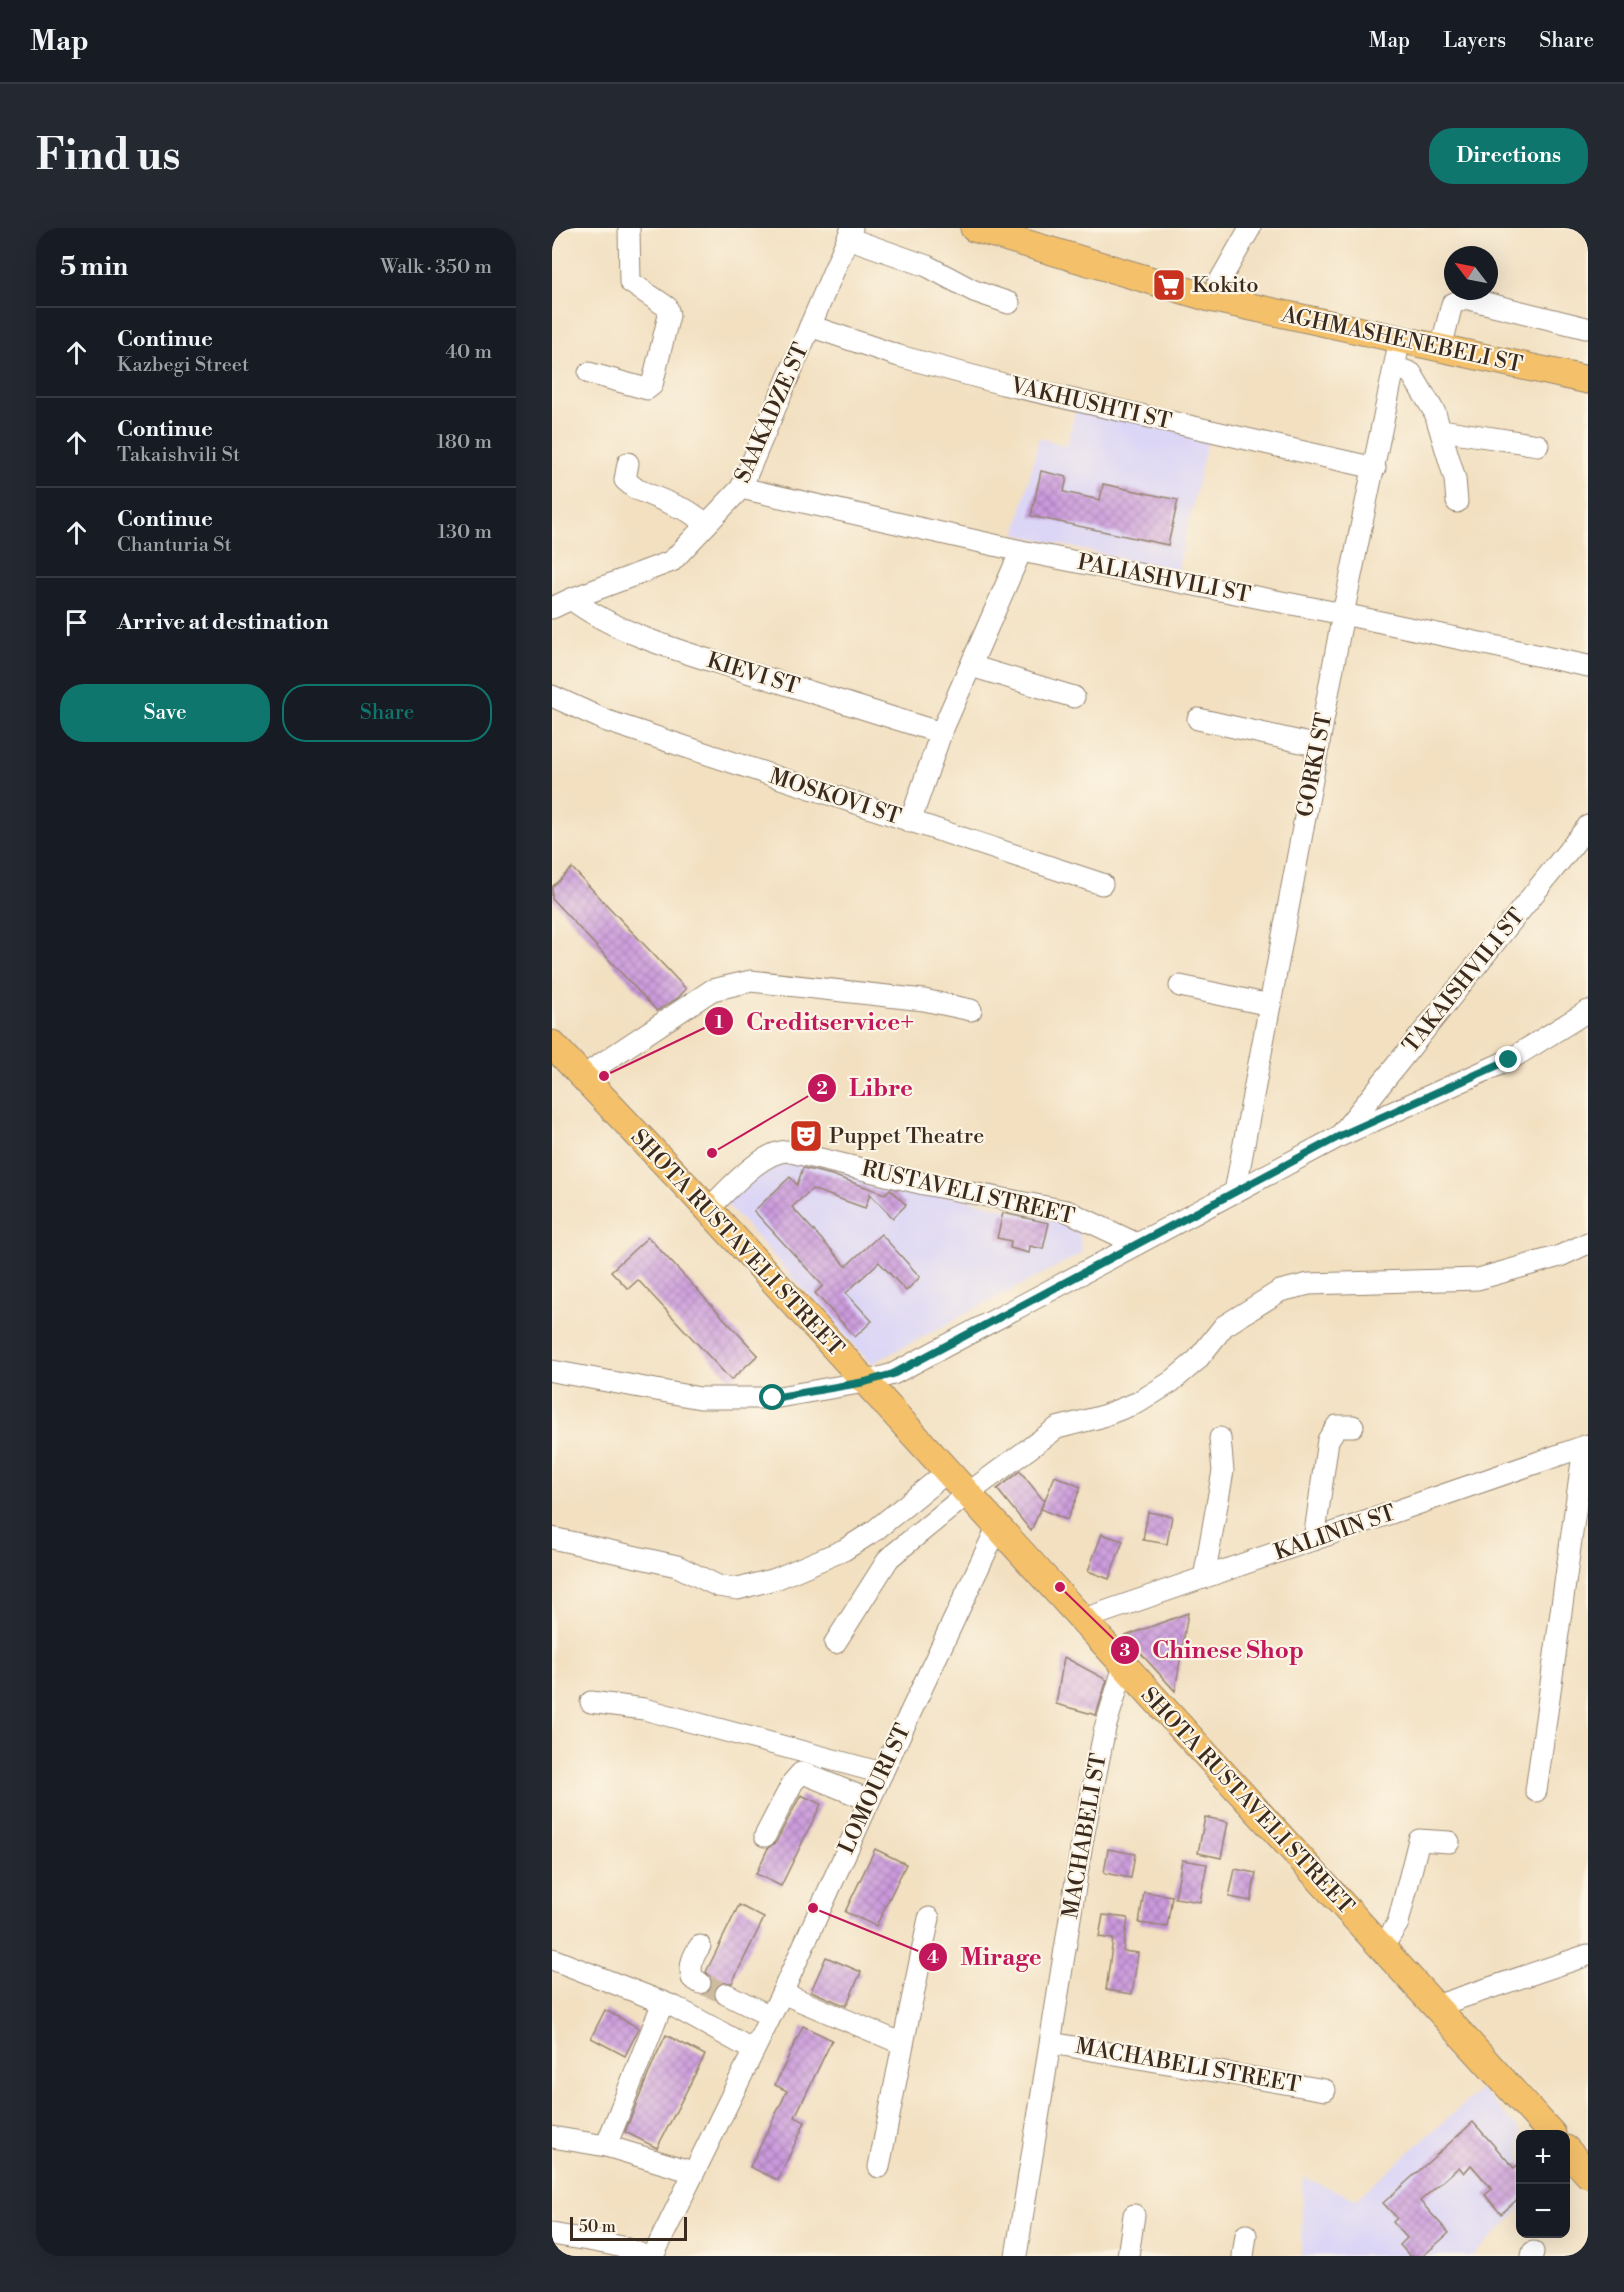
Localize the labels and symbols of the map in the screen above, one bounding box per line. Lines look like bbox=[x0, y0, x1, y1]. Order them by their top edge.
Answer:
north arrow bbox=[1444, 246, 1498, 300]
supermarket icon: Kokito bbox=[1151, 267, 1187, 303]
place label: Kokito bbox=[1192, 272, 1259, 299]
street label: AGHMASHENEBELI ST bbox=[1278, 301, 1525, 379]
street label: SAAKADZE ST bbox=[729, 339, 815, 487]
street label: VAKHUSHTI ST bbox=[1007, 372, 1174, 436]
street label: PALIASHVILI ST bbox=[1075, 549, 1253, 609]
street label: KIEVI ST bbox=[704, 647, 802, 701]
street label: GORKI ST bbox=[1292, 711, 1338, 819]
street label: MOSKOVI ST bbox=[766, 763, 904, 831]
street label: TAKAISHVILI ST bbox=[1397, 903, 1531, 1059]
callout: Creditservice+ bbox=[704, 1000, 926, 1042]
text: Creditservice+ bbox=[746, 1008, 914, 1038]
text: 1 bbox=[715, 1011, 724, 1034]
route end bbox=[1495, 1046, 1521, 1072]
callout: Libre bbox=[807, 1067, 925, 1109]
text: Libre bbox=[849, 1074, 913, 1104]
text: 2 bbox=[816, 1077, 828, 1100]
theatre icon: Puppet Theatre bbox=[788, 1118, 824, 1154]
place label: Puppet Theatre bbox=[829, 1123, 984, 1150]
street label: SHOTA RUSTAVELI STREET bbox=[625, 1124, 849, 1362]
street label: RUSTAVELI STREET bbox=[859, 1155, 1077, 1231]
route start bbox=[759, 1384, 785, 1410]
street label: KALININ ST bbox=[1271, 1500, 1399, 1566]
callout: Chinese Shop bbox=[1110, 1629, 1316, 1671]
text: Chinese Shop bbox=[1152, 1636, 1304, 1666]
text: 3 bbox=[1120, 1639, 1131, 1662]
street label: SHOTA RUSTAVELI STREET bbox=[1135, 1682, 1359, 1920]
street label: LOMOURI ST bbox=[833, 1720, 917, 1858]
street label: MACHABELI ST bbox=[1057, 1751, 1113, 1921]
callout: Mirage bbox=[918, 1936, 1053, 1978]
text: Mirage bbox=[960, 1943, 1042, 1973]
text: 4 bbox=[927, 1946, 939, 1969]
street label: MACHABELI STREET bbox=[1073, 2033, 1303, 2099]
scale bar bbox=[570, 2214, 687, 2242]

